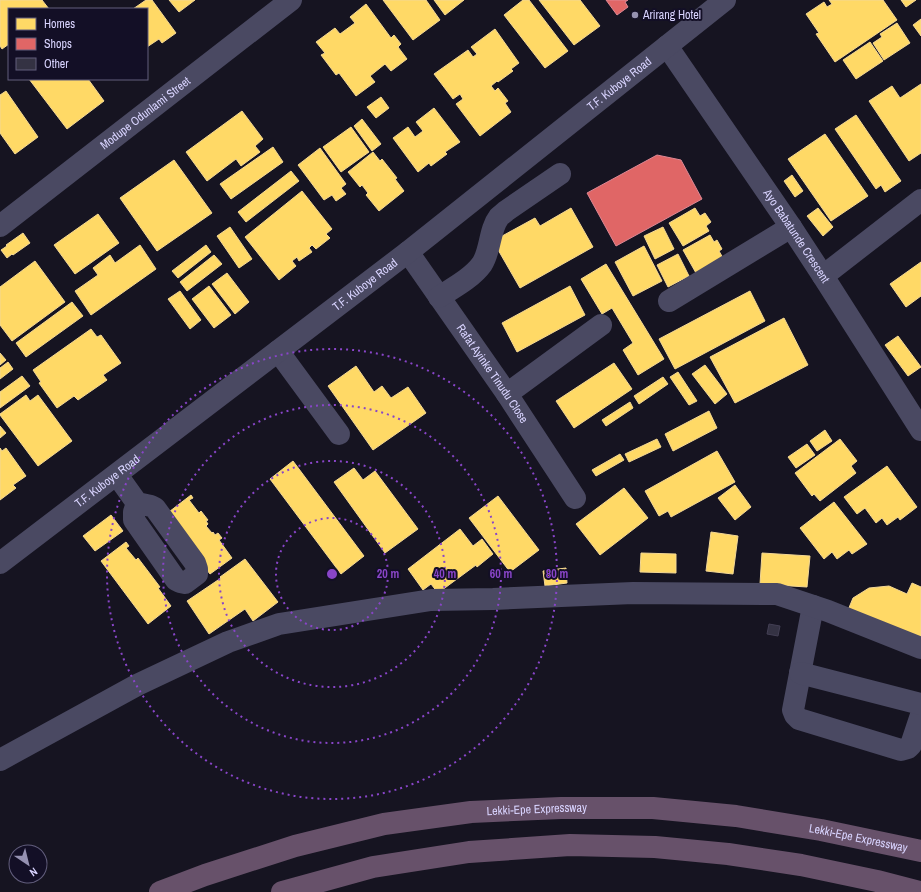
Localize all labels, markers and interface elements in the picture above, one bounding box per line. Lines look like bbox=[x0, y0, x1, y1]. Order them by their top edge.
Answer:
place label: Arirang Hotel bbox=[642, 7, 701, 23]
legend bbox=[8, 8, 148, 80]
marker: Arirang Hotel bbox=[630, 10, 640, 20]
text: Homes bbox=[44, 16, 75, 32]
text: Shops bbox=[44, 36, 72, 52]
street label: T.F. Kuboye Road bbox=[584, 54, 655, 114]
text: Other bbox=[44, 56, 69, 72]
street label: Modupe Odunlami Street bbox=[97, 73, 194, 153]
street label: Ayo Babatunde Crescent bbox=[759, 185, 834, 286]
street label: T.F. Kuboye Road bbox=[329, 255, 401, 315]
street label: Rafat Ayinke Tinudu Close bbox=[453, 321, 532, 426]
street label: T.F. Kuboye Road bbox=[72, 451, 143, 511]
text: 20 m bbox=[377, 566, 399, 582]
text: 40 m bbox=[434, 566, 456, 582]
text: 60 m bbox=[490, 566, 512, 582]
text: 80 m bbox=[546, 566, 568, 582]
centre of rings bbox=[325, 567, 339, 581]
street label: Lekki-Epe Expressway bbox=[486, 800, 587, 819]
street label: Lekki-Epe Expressway bbox=[808, 820, 909, 856]
north arrow bbox=[8, 844, 48, 884]
text: N bbox=[27, 865, 40, 880]

